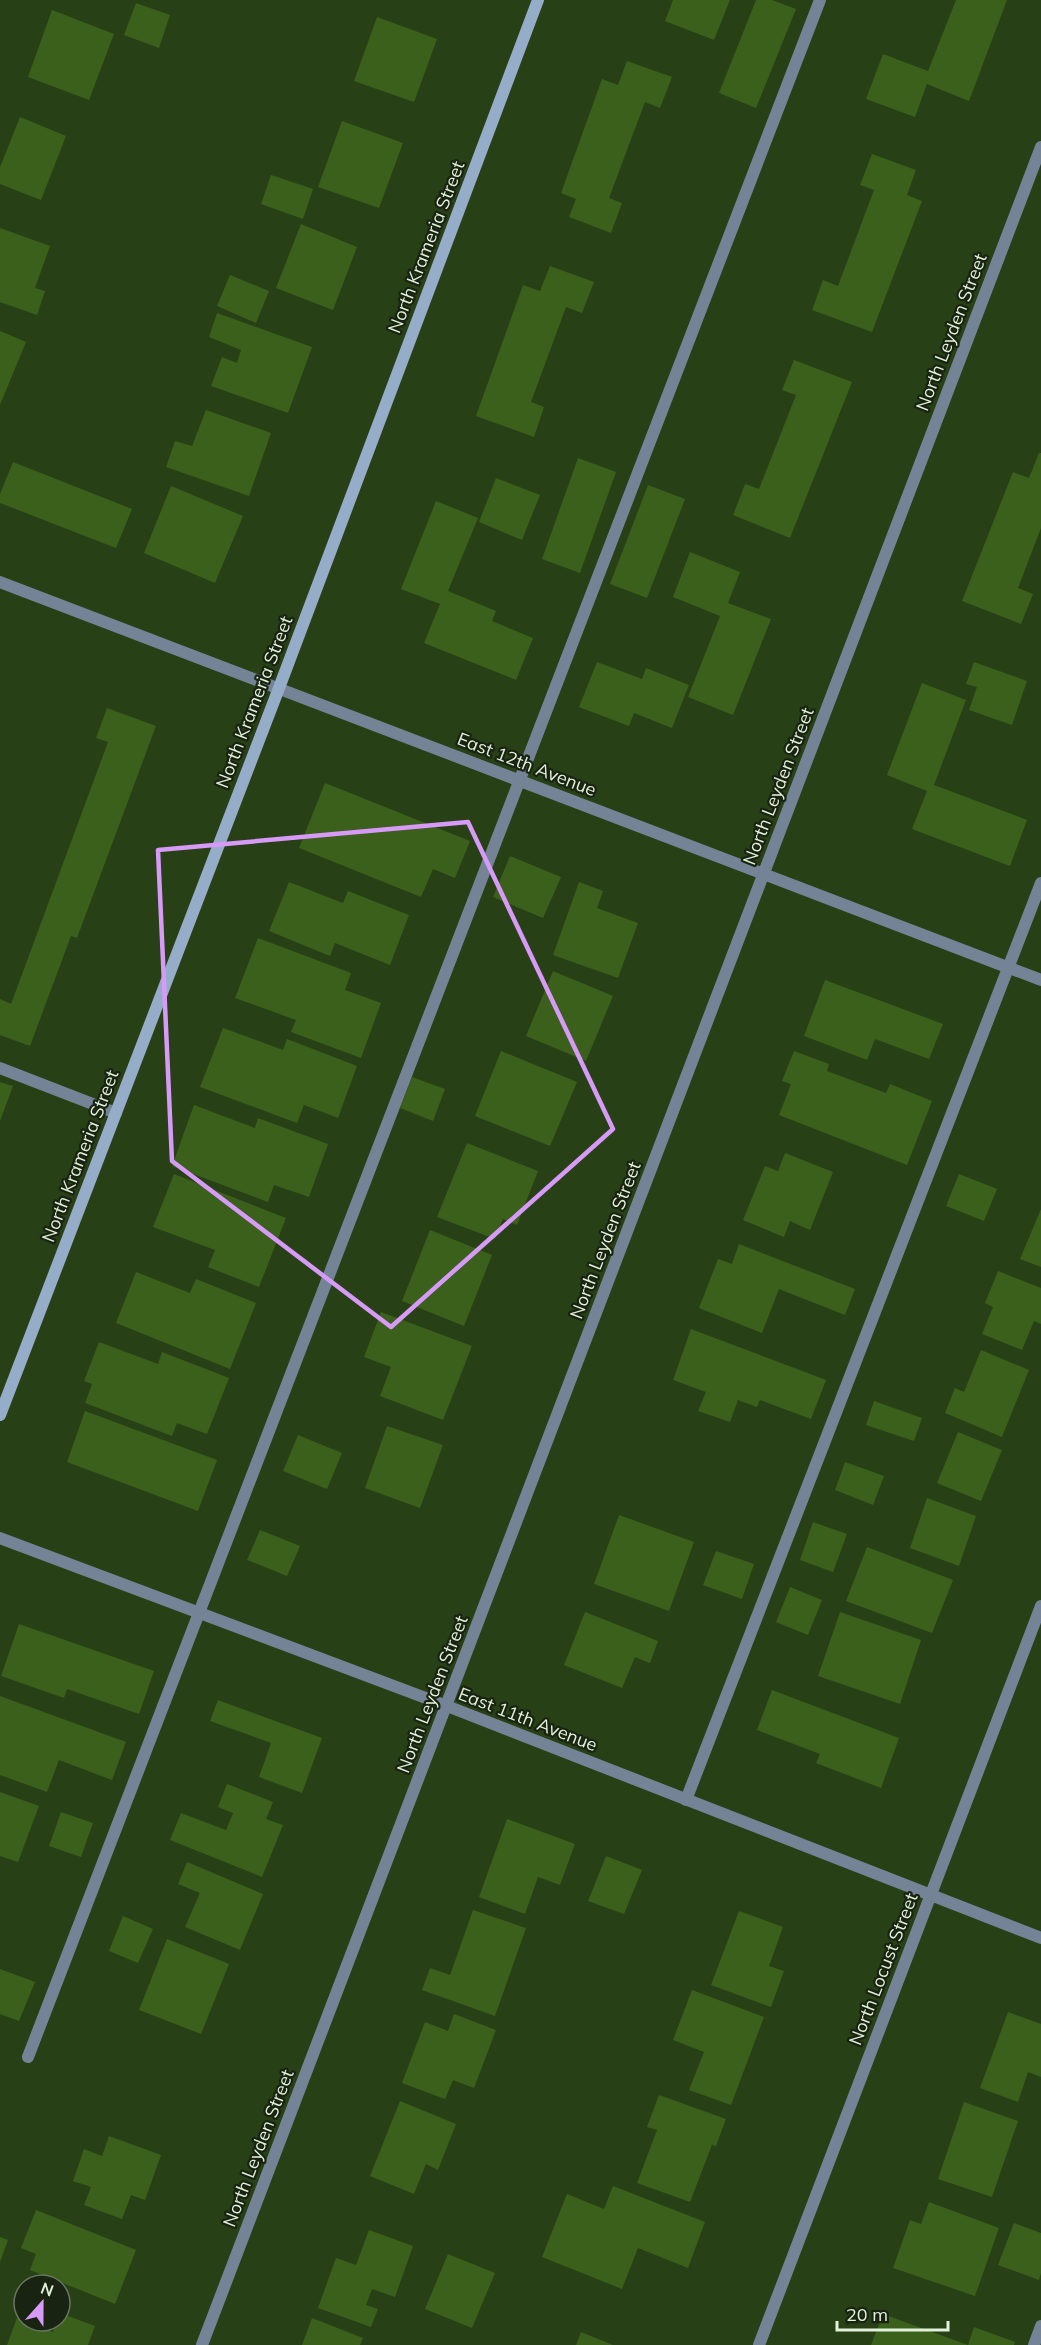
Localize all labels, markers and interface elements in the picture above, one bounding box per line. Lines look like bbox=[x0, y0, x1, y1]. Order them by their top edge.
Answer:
street label: North Krameria Street bbox=[383, 158, 469, 336]
street label: North Leyden Street bbox=[910, 250, 992, 414]
street label: North Krameria Street bbox=[211, 613, 297, 791]
street label: North Leyden Street bbox=[737, 704, 819, 868]
street label: East 12th Avenue bbox=[454, 727, 600, 801]
street label: North Krameria Street bbox=[37, 1067, 123, 1245]
street label: North Leyden Street bbox=[564, 1158, 646, 1322]
street label: North Leyden Street bbox=[391, 1612, 473, 1776]
street label: East 11th Avenue bbox=[455, 1682, 601, 1756]
street label: North Locust Street bbox=[843, 1890, 923, 2048]
street label: North Leyden Street bbox=[217, 2066, 299, 2230]
north arrow bbox=[12, 2273, 72, 2333]
text: N bbox=[38, 2277, 57, 2300]
scale bar bbox=[837, 2294, 948, 2332]
text: 20 m bbox=[846, 2303, 888, 2326]

